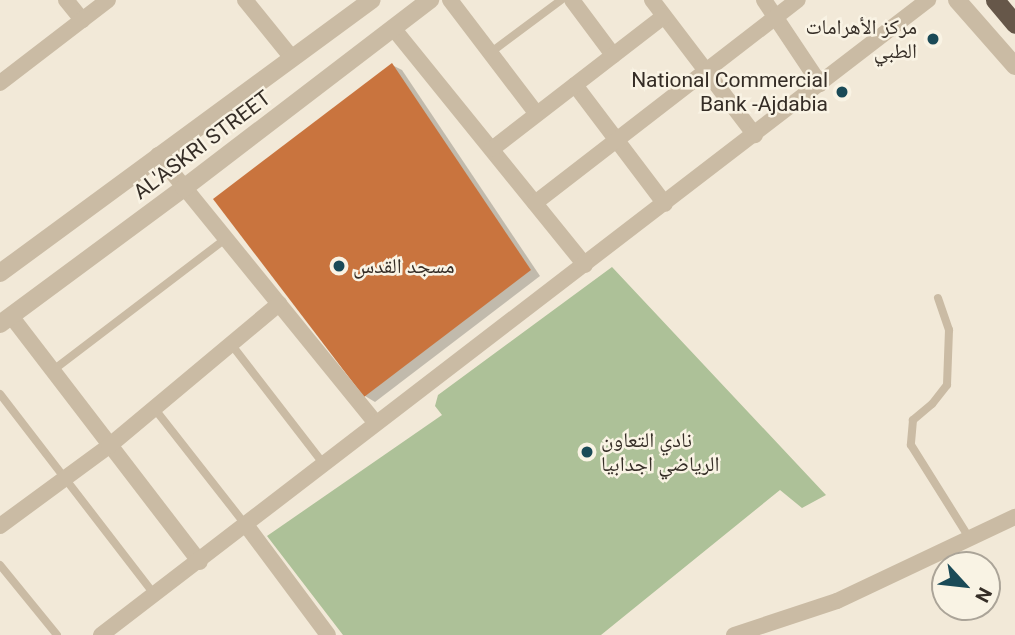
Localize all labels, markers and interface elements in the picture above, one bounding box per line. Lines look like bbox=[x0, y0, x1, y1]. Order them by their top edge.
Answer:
place label: مركز الأهرامات الطبي bbox=[805, 14, 917, 64]
marker: مركز الأهرامات الطبي bbox=[923, 29, 943, 49]
place label: National Commercial Bank -Ajdabia bbox=[631, 67, 828, 117]
marker: National Commercial Bank -Ajdabia bbox=[834, 84, 850, 100]
street label: AL'ASKRI STREET bbox=[128, 85, 276, 205]
place label: مسجد القدس bbox=[353, 253, 454, 279]
marker: مسجد القدس bbox=[331, 258, 347, 274]
place label: نادي التعاون الرياضي اجدابيا bbox=[601, 427, 720, 477]
marker: نادي التعاون الرياضي اجدابيا bbox=[579, 444, 595, 460]
north arrow bbox=[931, 551, 1001, 621]
text: N bbox=[970, 584, 997, 606]

